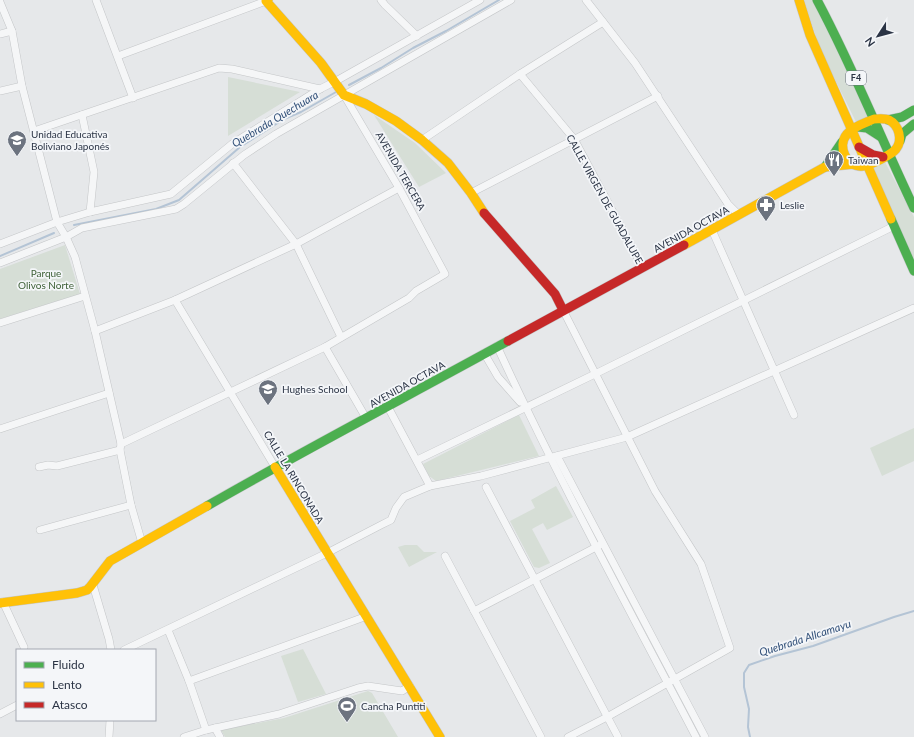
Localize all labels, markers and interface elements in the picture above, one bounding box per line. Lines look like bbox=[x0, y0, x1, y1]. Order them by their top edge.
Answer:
north arrow bbox=[858, 16, 898, 56]
text: N bbox=[862, 35, 877, 49]
road number: F4 bbox=[846, 71, 866, 85]
water label: Quebrada Quechuara bbox=[229, 87, 321, 150]
place label: Unidad Educativa Boliviano Japonés bbox=[31, 128, 109, 152]
school or university icon: Unidad Educativa Boliviano Japonés bbox=[6, 129, 28, 157]
street label: AVENIDA TERCERA bbox=[374, 130, 428, 213]
street label: CALLE VIRGEN DE GUADALUPE bbox=[564, 132, 646, 266]
restaurant icon: Taiwan bbox=[823, 149, 845, 177]
place label: Taiwan bbox=[848, 154, 878, 166]
pharmacy icon: Leslie bbox=[755, 194, 777, 222]
place label: Leslie bbox=[780, 199, 804, 211]
street label: AVENIDA OCTAVA bbox=[651, 203, 731, 255]
park label: Parque Olivos Norte bbox=[18, 267, 74, 291]
street label: AVENIDA OCTAVA bbox=[367, 358, 447, 410]
school or university icon: Hughes School bbox=[257, 378, 279, 406]
place label: Hughes School bbox=[282, 383, 348, 395]
street label: CALLE LA RINCONADA bbox=[262, 428, 327, 526]
water label: Quebrada Allcamayu bbox=[757, 617, 853, 658]
legend bbox=[16, 649, 156, 721]
text: Fluido bbox=[52, 657, 85, 672]
text: Lento bbox=[52, 677, 82, 692]
sports icon: Cancha Puntiti bbox=[336, 695, 358, 723]
text: Atasco bbox=[52, 697, 88, 712]
place label: Cancha Puntiti bbox=[361, 700, 425, 712]

